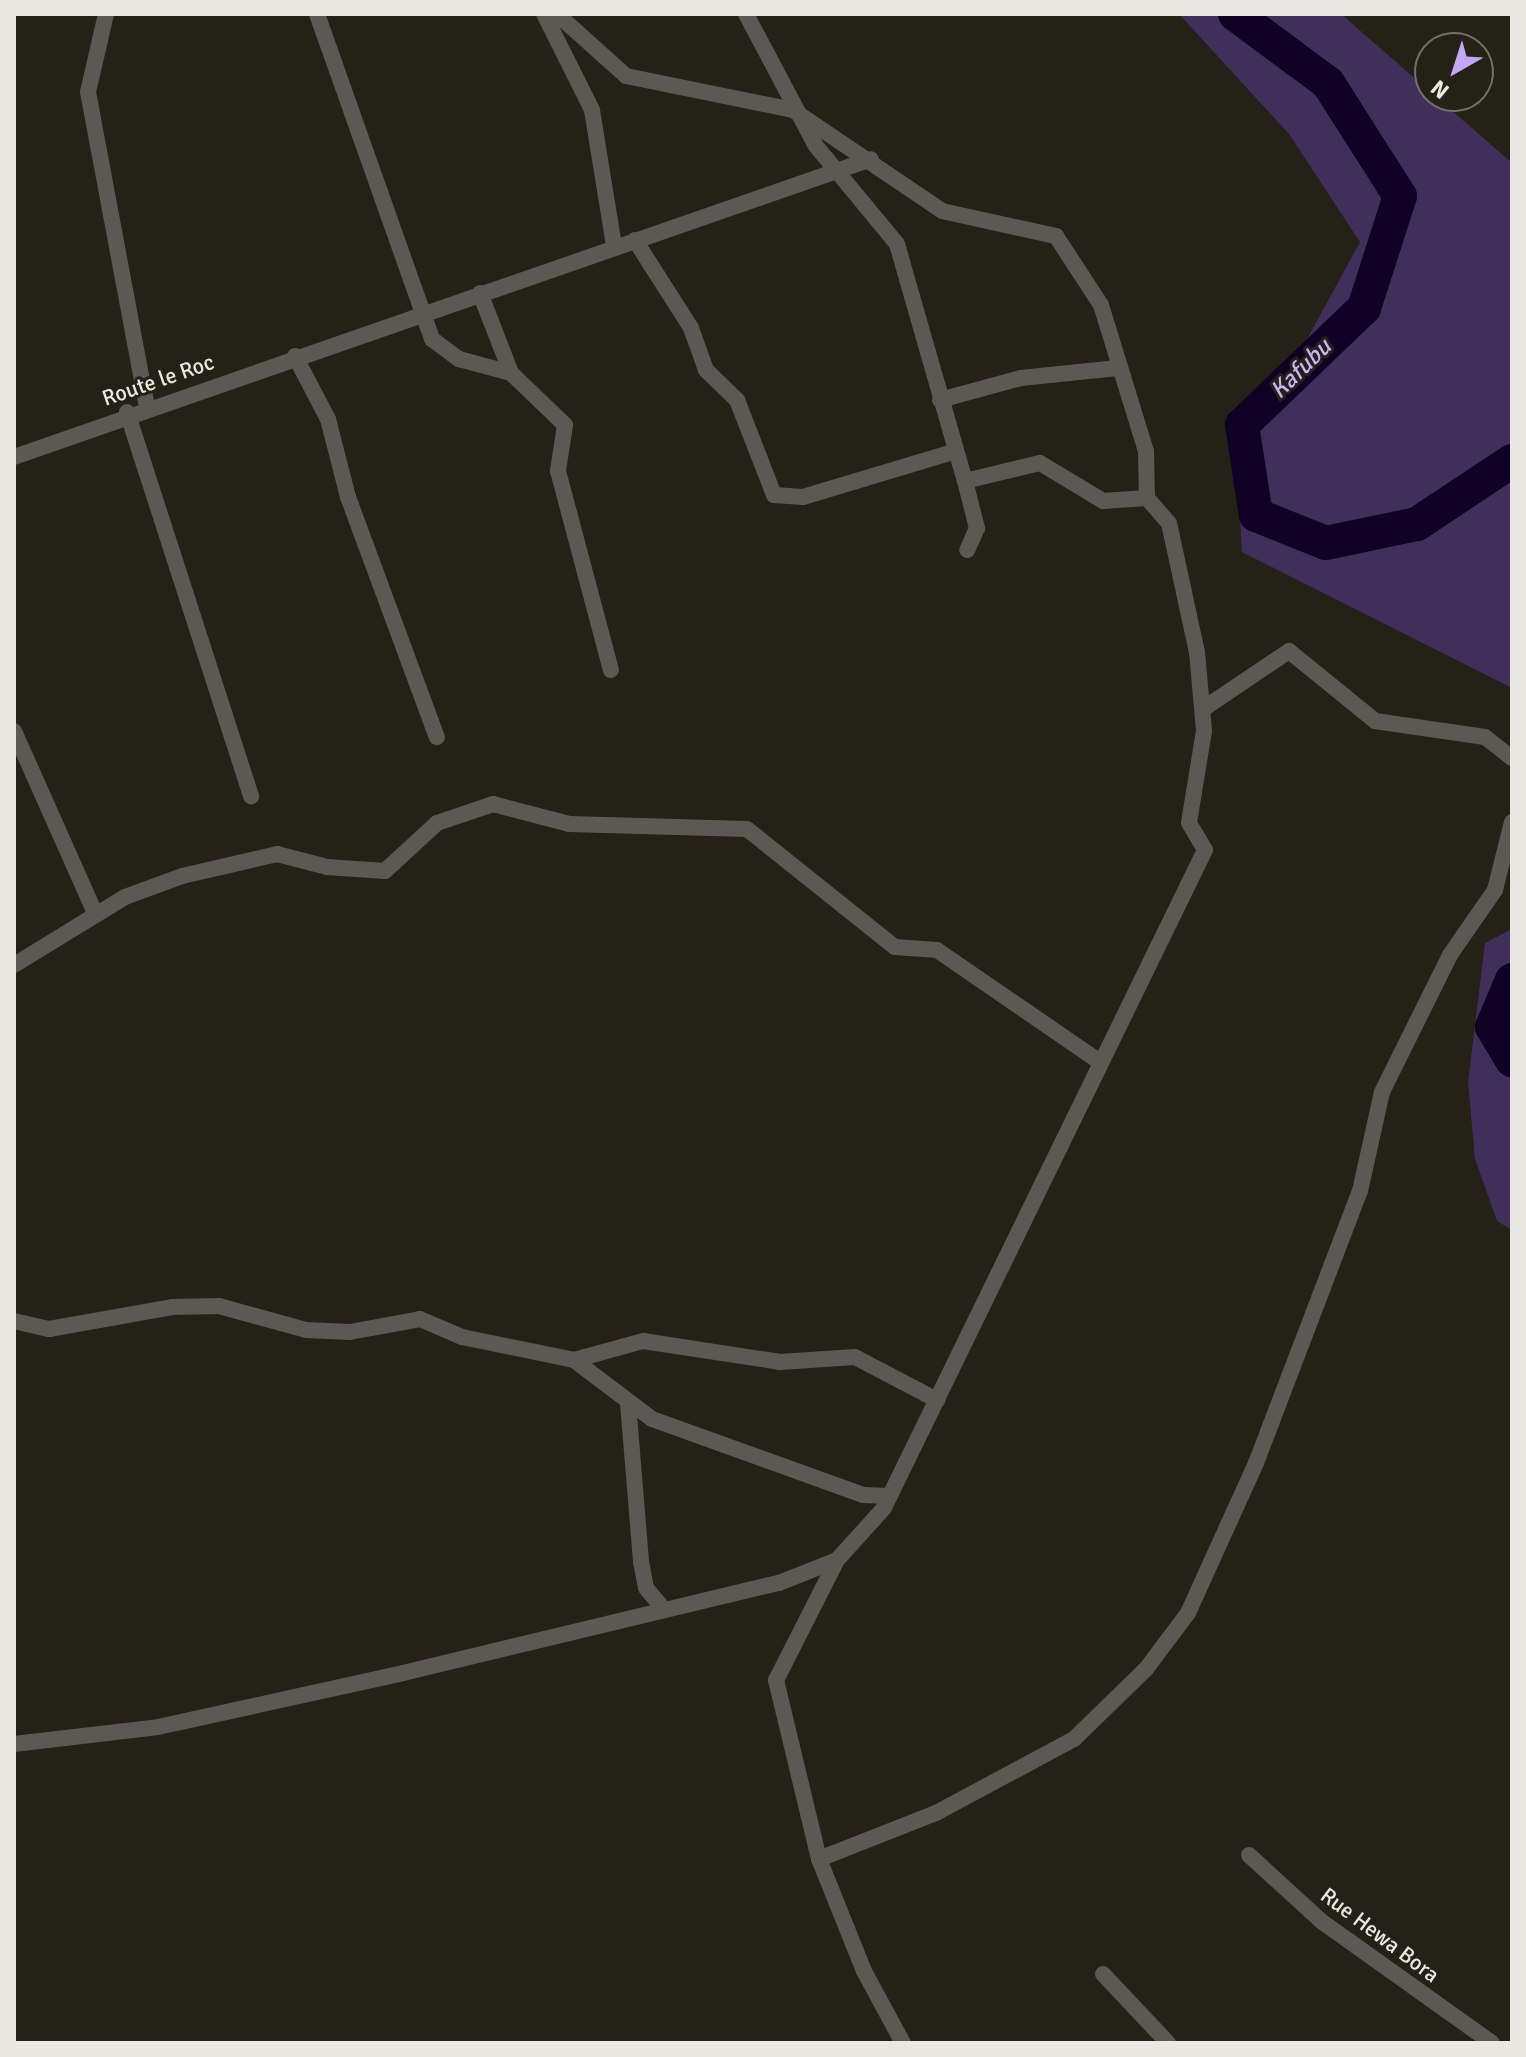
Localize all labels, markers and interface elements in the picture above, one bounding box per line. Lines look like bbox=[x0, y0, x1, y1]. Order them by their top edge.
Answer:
north arrow bbox=[1414, 32, 1494, 112]
text: N bbox=[1425, 74, 1454, 105]
water label: Kafubu bbox=[1265, 333, 1337, 405]
street label: Route le Roc bbox=[99, 349, 217, 411]
street label: Rue Hewa Bora bbox=[1315, 1882, 1445, 1988]

